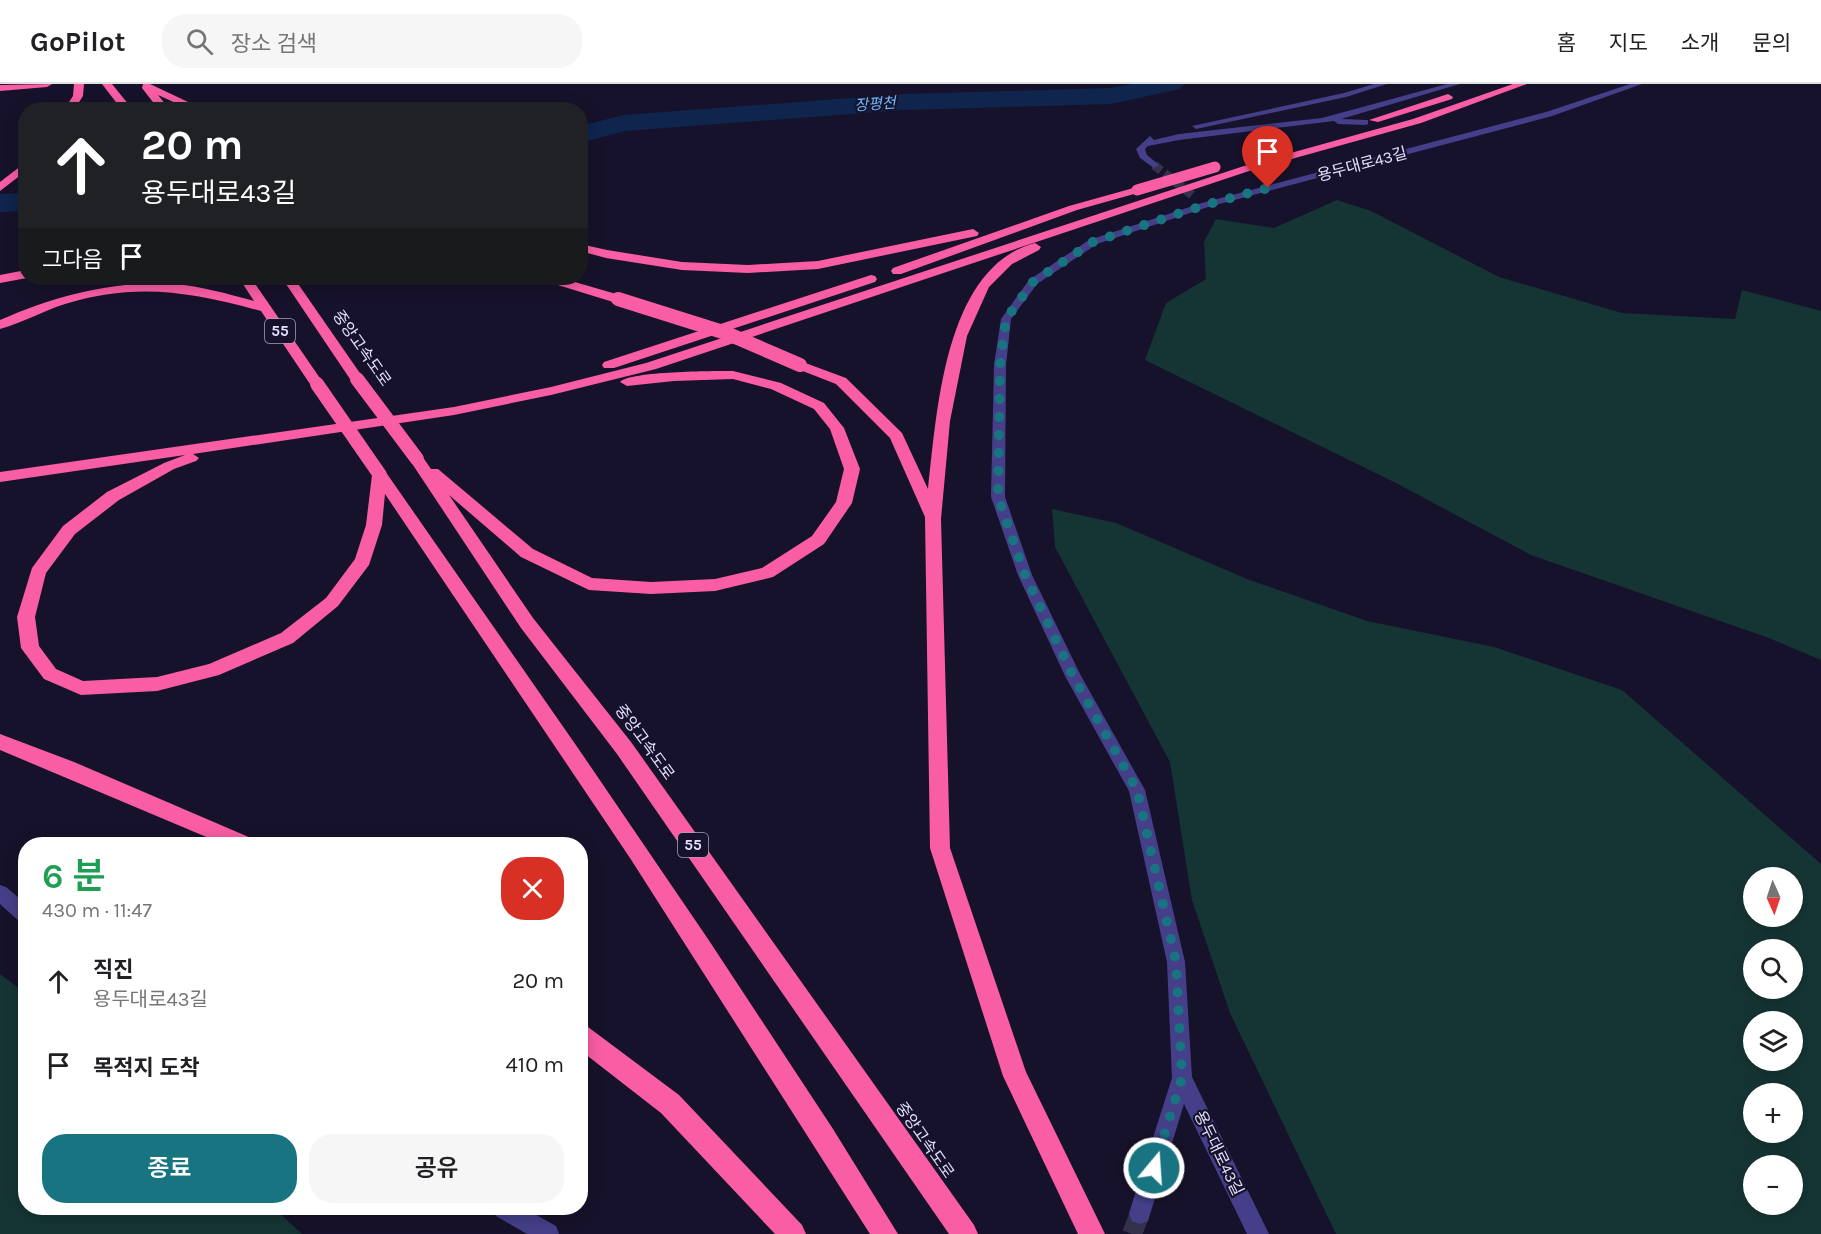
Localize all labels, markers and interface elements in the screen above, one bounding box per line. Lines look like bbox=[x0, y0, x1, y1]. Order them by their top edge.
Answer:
search box bbox=[162, 14, 582, 68]
text: GoPilot bbox=[30, 25, 126, 58]
icon: search bbox=[183, 25, 216, 58]
text: 장소 검색 bbox=[231, 31, 317, 57]
text: 홈 bbox=[1557, 31, 1576, 55]
text: 지도 bbox=[1609, 31, 1648, 55]
text: 소개 bbox=[1681, 31, 1719, 55]
text: 문의 bbox=[1752, 31, 1791, 55]
water label: 장평천 bbox=[854, 93, 898, 114]
text: 20 m bbox=[141, 120, 243, 170]
icon: ahead bbox=[42, 126, 120, 204]
pin bbox=[1242, 126, 1293, 188]
icon: arrive bbox=[1251, 135, 1284, 168]
street label: 용두대로43길 bbox=[1315, 143, 1409, 185]
text: 용두대로43길 bbox=[141, 177, 296, 209]
icon: arrive bbox=[115, 240, 148, 273]
text: 그다음 bbox=[42, 247, 103, 273]
street label: 중앙고속도로 bbox=[329, 306, 395, 390]
road number: 55 bbox=[265, 319, 295, 343]
street label: 중앙고속도로 bbox=[611, 701, 679, 784]
road number: 55 bbox=[678, 833, 708, 857]
text: 6 분 bbox=[42, 855, 106, 897]
button: close bbox=[501, 857, 564, 920]
north arrow bbox=[1743, 867, 1803, 927]
map controls bbox=[1743, 867, 1803, 1215]
text: 430 m · 11:47 bbox=[42, 899, 152, 922]
button: search bbox=[1743, 939, 1803, 999]
text: 직진 bbox=[93, 957, 133, 983]
icon: ahead bbox=[42, 965, 75, 998]
text: 20 m bbox=[512, 968, 564, 994]
text: 용두대로43길 bbox=[93, 988, 208, 1011]
button: layers bbox=[1743, 1011, 1803, 1071]
icon: arrive bbox=[42, 1049, 75, 1082]
text: 410 m bbox=[506, 1052, 564, 1078]
text: 목적지 도착 bbox=[93, 1055, 200, 1081]
button: + bbox=[1743, 1083, 1803, 1143]
street label: 중앙고속도로 bbox=[892, 1098, 958, 1182]
street label: 용두대로43길 bbox=[1190, 1107, 1248, 1199]
button: 종료 bbox=[42, 1134, 297, 1203]
button: 공유 bbox=[309, 1134, 564, 1203]
position arrow bbox=[1122, 1136, 1186, 1200]
button: − bbox=[1743, 1155, 1803, 1215]

